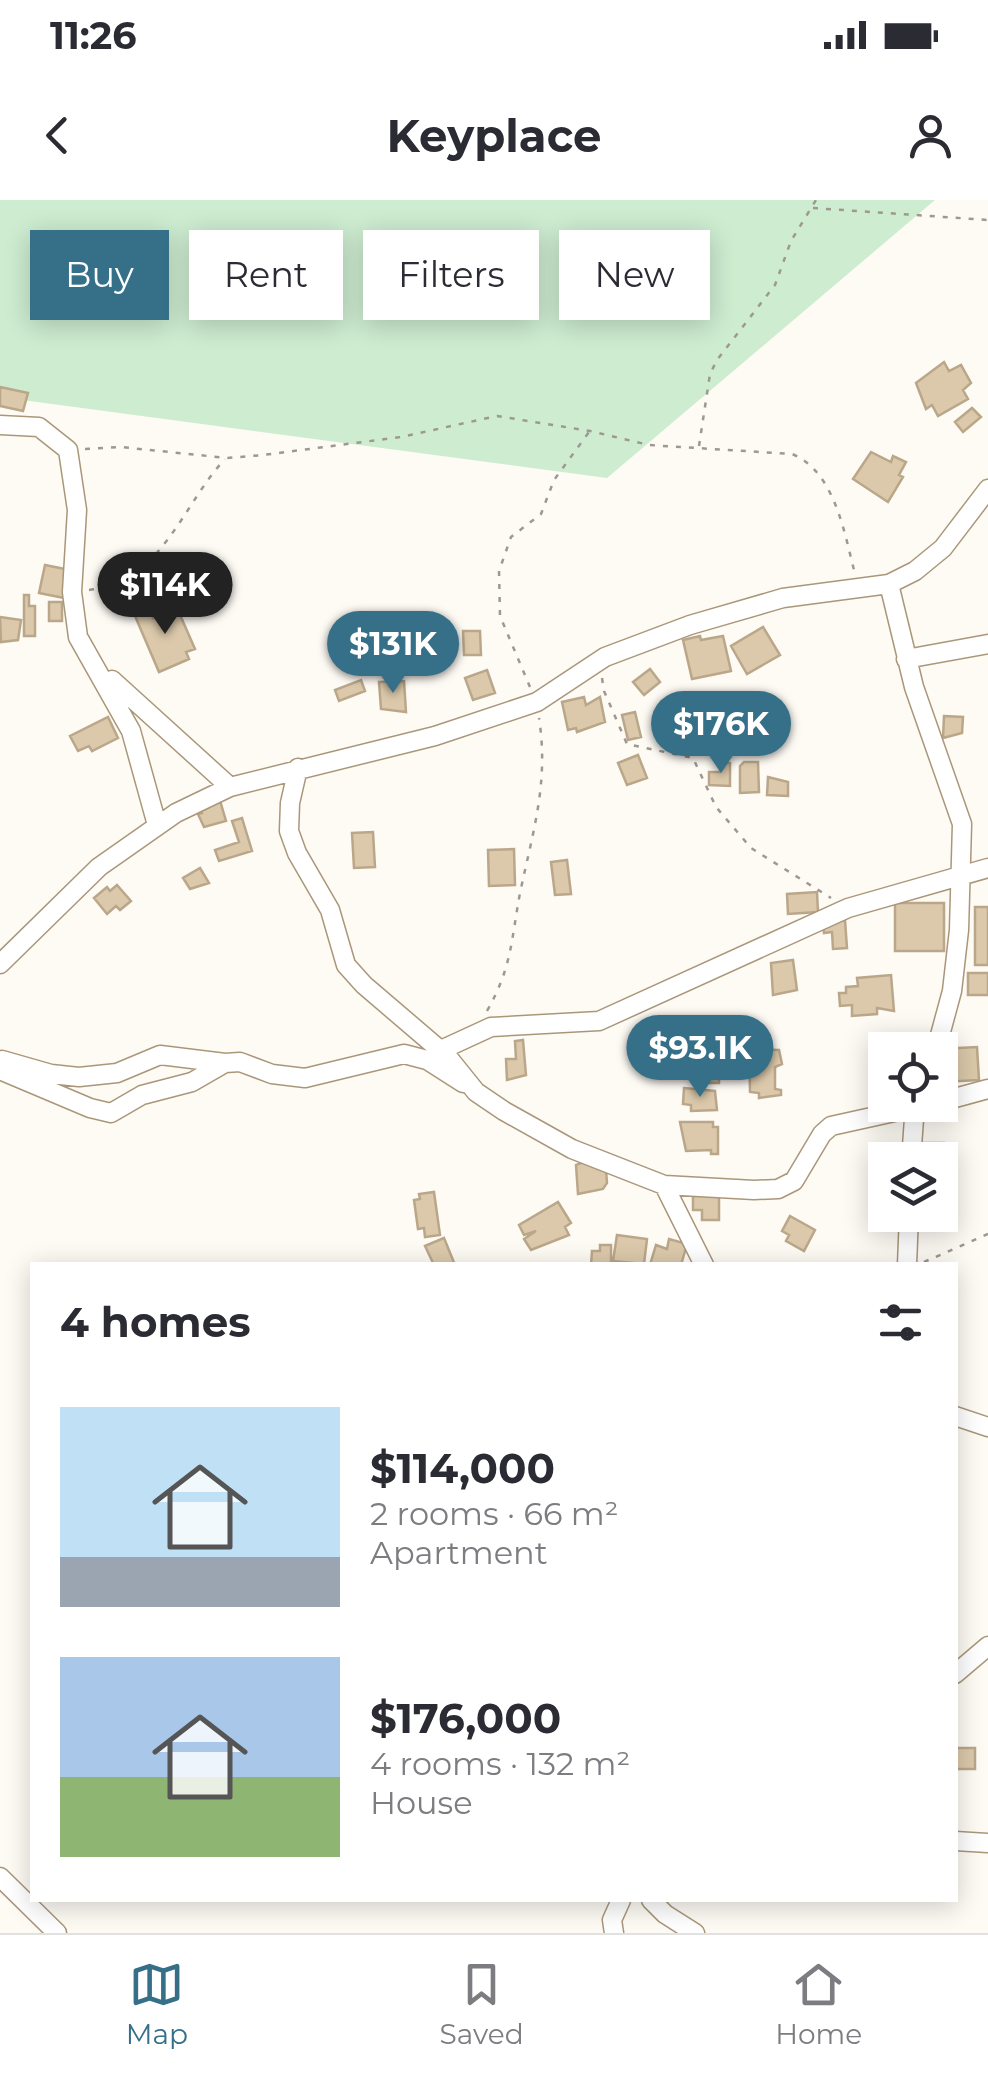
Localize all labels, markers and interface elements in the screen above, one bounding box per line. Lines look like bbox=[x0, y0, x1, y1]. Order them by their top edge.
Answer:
text: 11:26 bbox=[50, 12, 136, 59]
icon: back bbox=[30, 108, 85, 163]
text: Keyplace bbox=[387, 108, 601, 163]
icon: person bbox=[903, 108, 958, 163]
chip: Buy bbox=[30, 230, 169, 320]
chip: Rent bbox=[189, 230, 343, 320]
chip: Filters bbox=[363, 230, 539, 320]
chip: New bbox=[559, 230, 710, 320]
pin: $114K bbox=[95, 552, 235, 637]
text: $114K bbox=[120, 565, 210, 604]
pin: $131K bbox=[323, 611, 463, 696]
text: $131K bbox=[349, 624, 437, 663]
pin: $176K bbox=[651, 691, 791, 776]
text: $176K bbox=[673, 704, 769, 743]
pin: $93.1K bbox=[619, 1015, 781, 1100]
text: $93.1K bbox=[648, 1028, 752, 1067]
map controls bbox=[868, 1032, 958, 1232]
button: locate bbox=[868, 1032, 958, 1122]
button: layers bbox=[868, 1142, 958, 1232]
icon: filters bbox=[873, 1295, 928, 1350]
text: 4 homes bbox=[60, 1296, 251, 1348]
text: $114,000 bbox=[370, 1442, 555, 1494]
icon: home bbox=[140, 1447, 260, 1567]
text: 2 rooms · 66 m² bbox=[370, 1494, 619, 1533]
text: Apartment bbox=[370, 1533, 548, 1572]
text: $176,000 bbox=[370, 1692, 561, 1744]
icon: home bbox=[140, 1697, 260, 1817]
text: 4 rooms · 132 m² bbox=[370, 1744, 630, 1783]
text: House bbox=[370, 1783, 473, 1822]
tab: Map bbox=[126, 1957, 188, 2051]
tab: Saved bbox=[440, 1957, 524, 2051]
tab: Home bbox=[775, 1957, 862, 2051]

